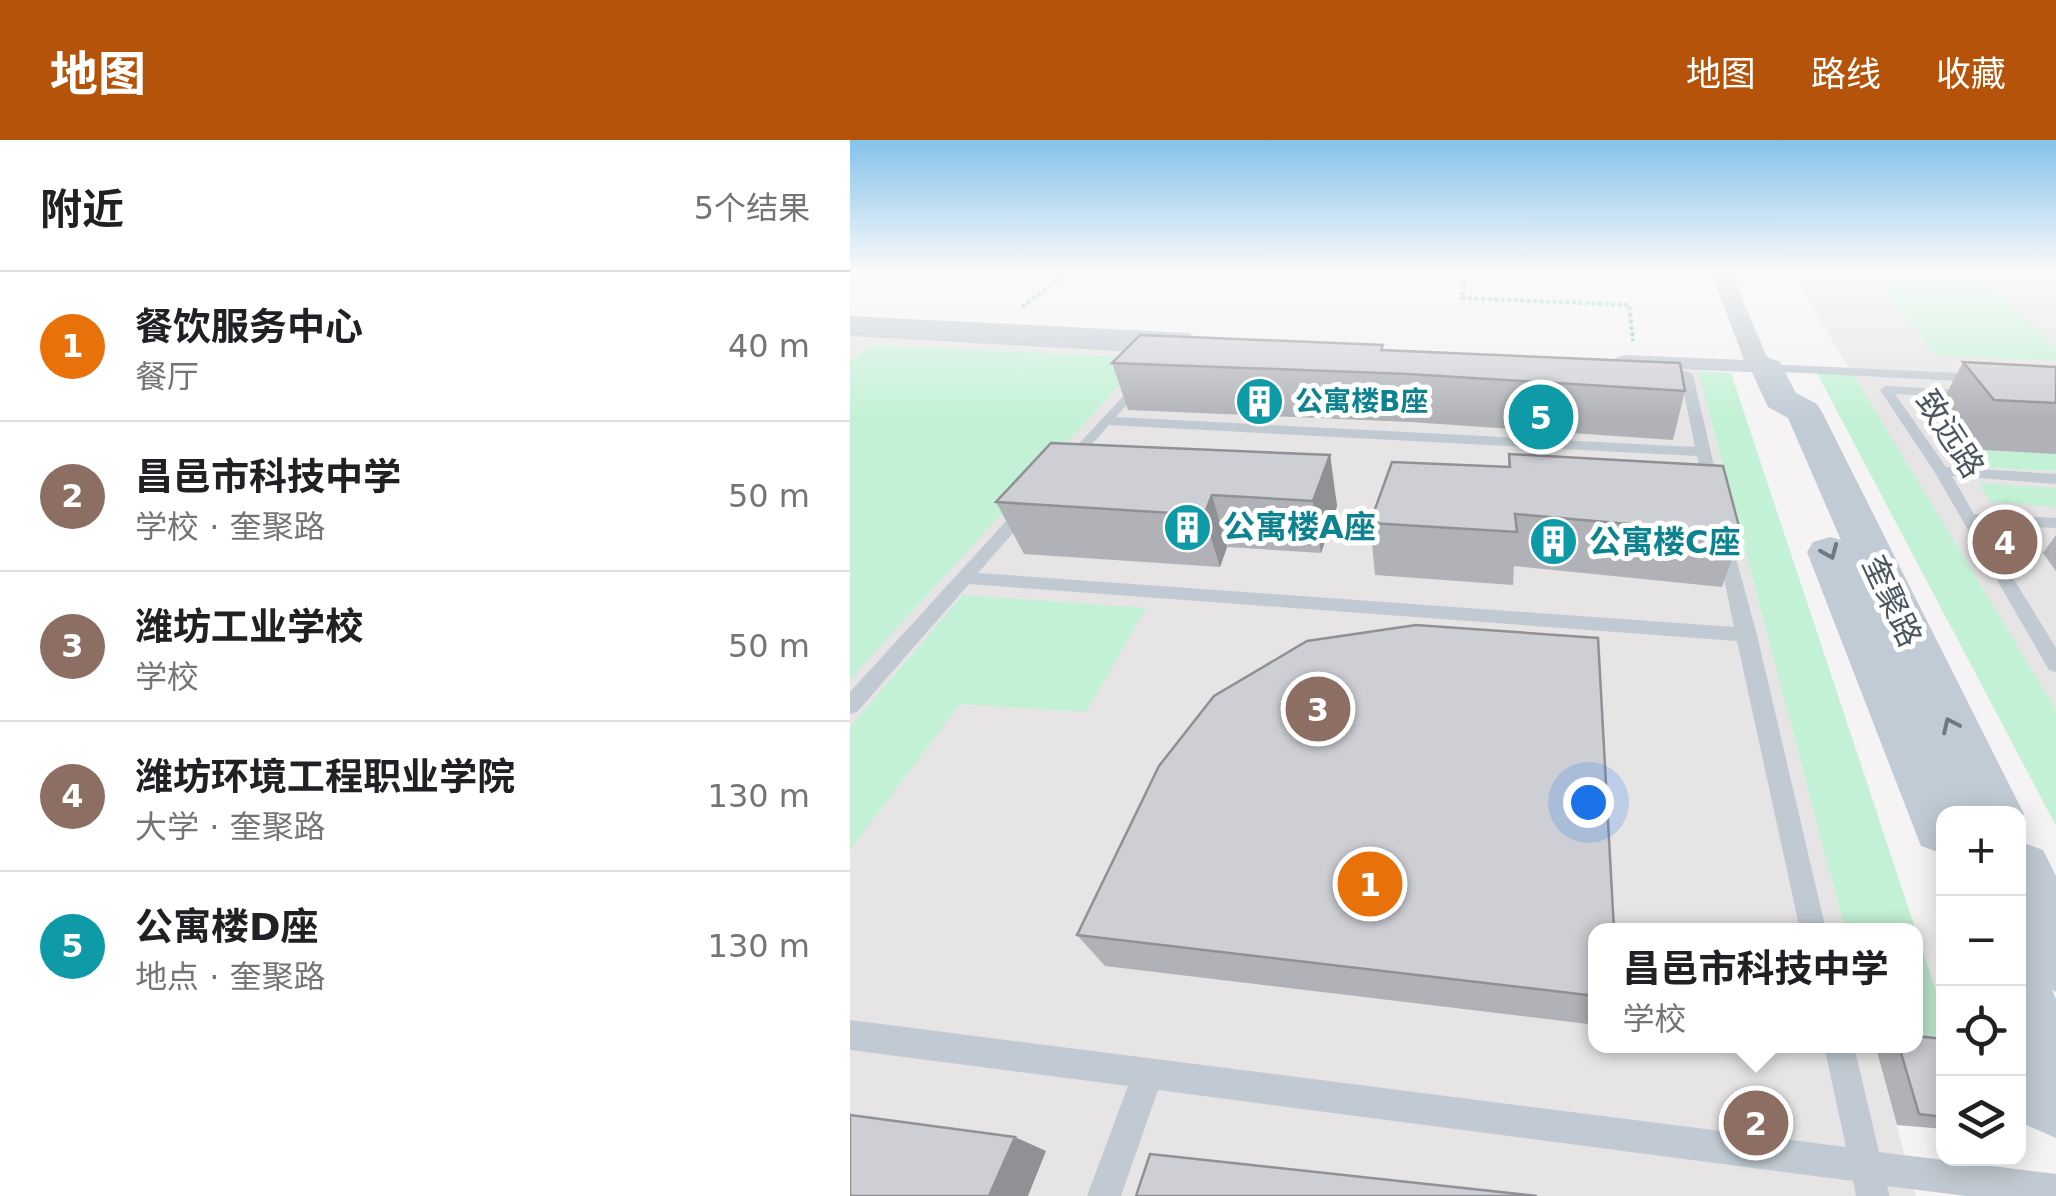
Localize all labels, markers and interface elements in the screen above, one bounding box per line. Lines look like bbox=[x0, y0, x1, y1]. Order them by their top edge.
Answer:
text: 地图 bbox=[50, 46, 146, 102]
text: 地图 bbox=[1686, 54, 1756, 94]
text: 路线 bbox=[1811, 54, 1881, 94]
text: 收藏 bbox=[1936, 54, 2006, 94]
text: 附近 bbox=[40, 185, 124, 234]
text: 5个结果 bbox=[694, 189, 810, 227]
text: 餐饮服务中心 bbox=[135, 305, 363, 349]
text: 1 bbox=[61, 327, 84, 365]
text: 40 m bbox=[728, 327, 810, 365]
text: 餐厅 bbox=[135, 358, 199, 396]
building icon: 公寓楼B座 bbox=[1234, 375, 1286, 427]
pin: 5 bbox=[1508, 380, 1574, 454]
street label: 致远路 bbox=[1908, 383, 1992, 485]
place label: 公寓楼B座 bbox=[1295, 385, 1428, 418]
text: 昌邑市科技中学 bbox=[135, 455, 401, 499]
text: 2 bbox=[61, 477, 84, 515]
text: 50 m bbox=[728, 477, 810, 515]
building icon: 公寓楼A座 bbox=[1162, 501, 1214, 553]
pin: 4 bbox=[1972, 504, 2038, 580]
text: 学校 · 奎聚路 bbox=[135, 508, 326, 546]
place label: 公寓楼A座 bbox=[1223, 508, 1376, 546]
building icon: 公寓楼C座 bbox=[1528, 516, 1580, 568]
place label: 公寓楼C座 bbox=[1589, 523, 1741, 561]
one-way arrow bbox=[1818, 542, 1838, 559]
street label: 奎聚路 bbox=[1854, 549, 1930, 653]
text: 潍坊工业学校 bbox=[135, 605, 363, 649]
text: 3 bbox=[61, 627, 84, 665]
text: 50 m bbox=[728, 627, 810, 665]
text: 学校 bbox=[135, 658, 199, 696]
pin: 3 bbox=[1286, 672, 1350, 746]
one-way arrow bbox=[1942, 717, 1962, 735]
text: 潍坊环境工程职业学院 bbox=[135, 755, 515, 799]
text: 4 bbox=[61, 777, 84, 815]
text: 130 m bbox=[708, 777, 810, 815]
your location bbox=[1563, 777, 1614, 828]
map controls bbox=[1936, 806, 2026, 1166]
button: + bbox=[1936, 806, 2026, 896]
text: 大学 · 奎聚路 bbox=[135, 808, 326, 846]
pin: 1 bbox=[1338, 846, 1402, 922]
button: − bbox=[1936, 896, 2026, 986]
text: 公寓楼D座 bbox=[135, 905, 319, 949]
popup bbox=[1588, 923, 1923, 1053]
text: 5 bbox=[61, 927, 84, 965]
text: 130 m bbox=[708, 927, 810, 965]
text: 昌邑市科技中学 bbox=[1622, 947, 1889, 991]
text: 地点 · 奎聚路 bbox=[135, 958, 326, 996]
button: locate bbox=[1936, 986, 2026, 1076]
text: 学校 bbox=[1622, 1000, 1687, 1038]
button: layers bbox=[1936, 1076, 2026, 1166]
pin: 2 bbox=[1724, 1086, 1788, 1160]

